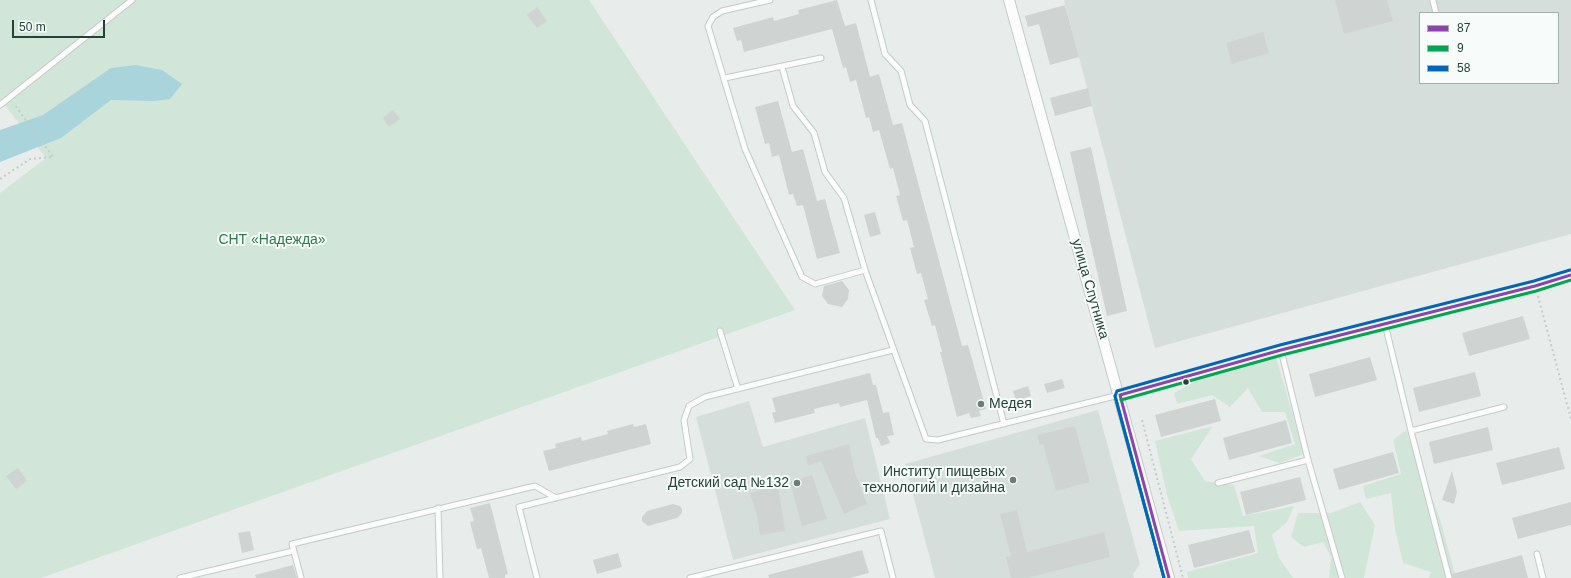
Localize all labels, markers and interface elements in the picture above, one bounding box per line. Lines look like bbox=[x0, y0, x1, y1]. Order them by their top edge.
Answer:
scale bar bbox=[14, 12, 107, 38]
legend bbox=[1419, 12, 1559, 84]
text: 50 m bbox=[19, 20, 46, 34]
text: 87 bbox=[1457, 21, 1470, 35]
text: 9 bbox=[1457, 41, 1464, 55]
text: 58 bbox=[1457, 61, 1470, 75]
park label: СНТ «Надежда» bbox=[218, 232, 326, 248]
street label: улица Спутника bbox=[1068, 237, 1112, 341]
unlabelled marker bbox=[1181, 377, 1191, 387]
place label: Медея bbox=[989, 396, 1032, 412]
marker: Медея bbox=[976, 399, 986, 409]
place label: Институт пищевых технологий и дизайна bbox=[863, 464, 1005, 496]
place label: Детский сад №132 bbox=[668, 475, 789, 491]
marker: Институт пищевых технологий и дизайна bbox=[1008, 475, 1018, 485]
marker: Детский сад №132 bbox=[792, 478, 802, 488]

